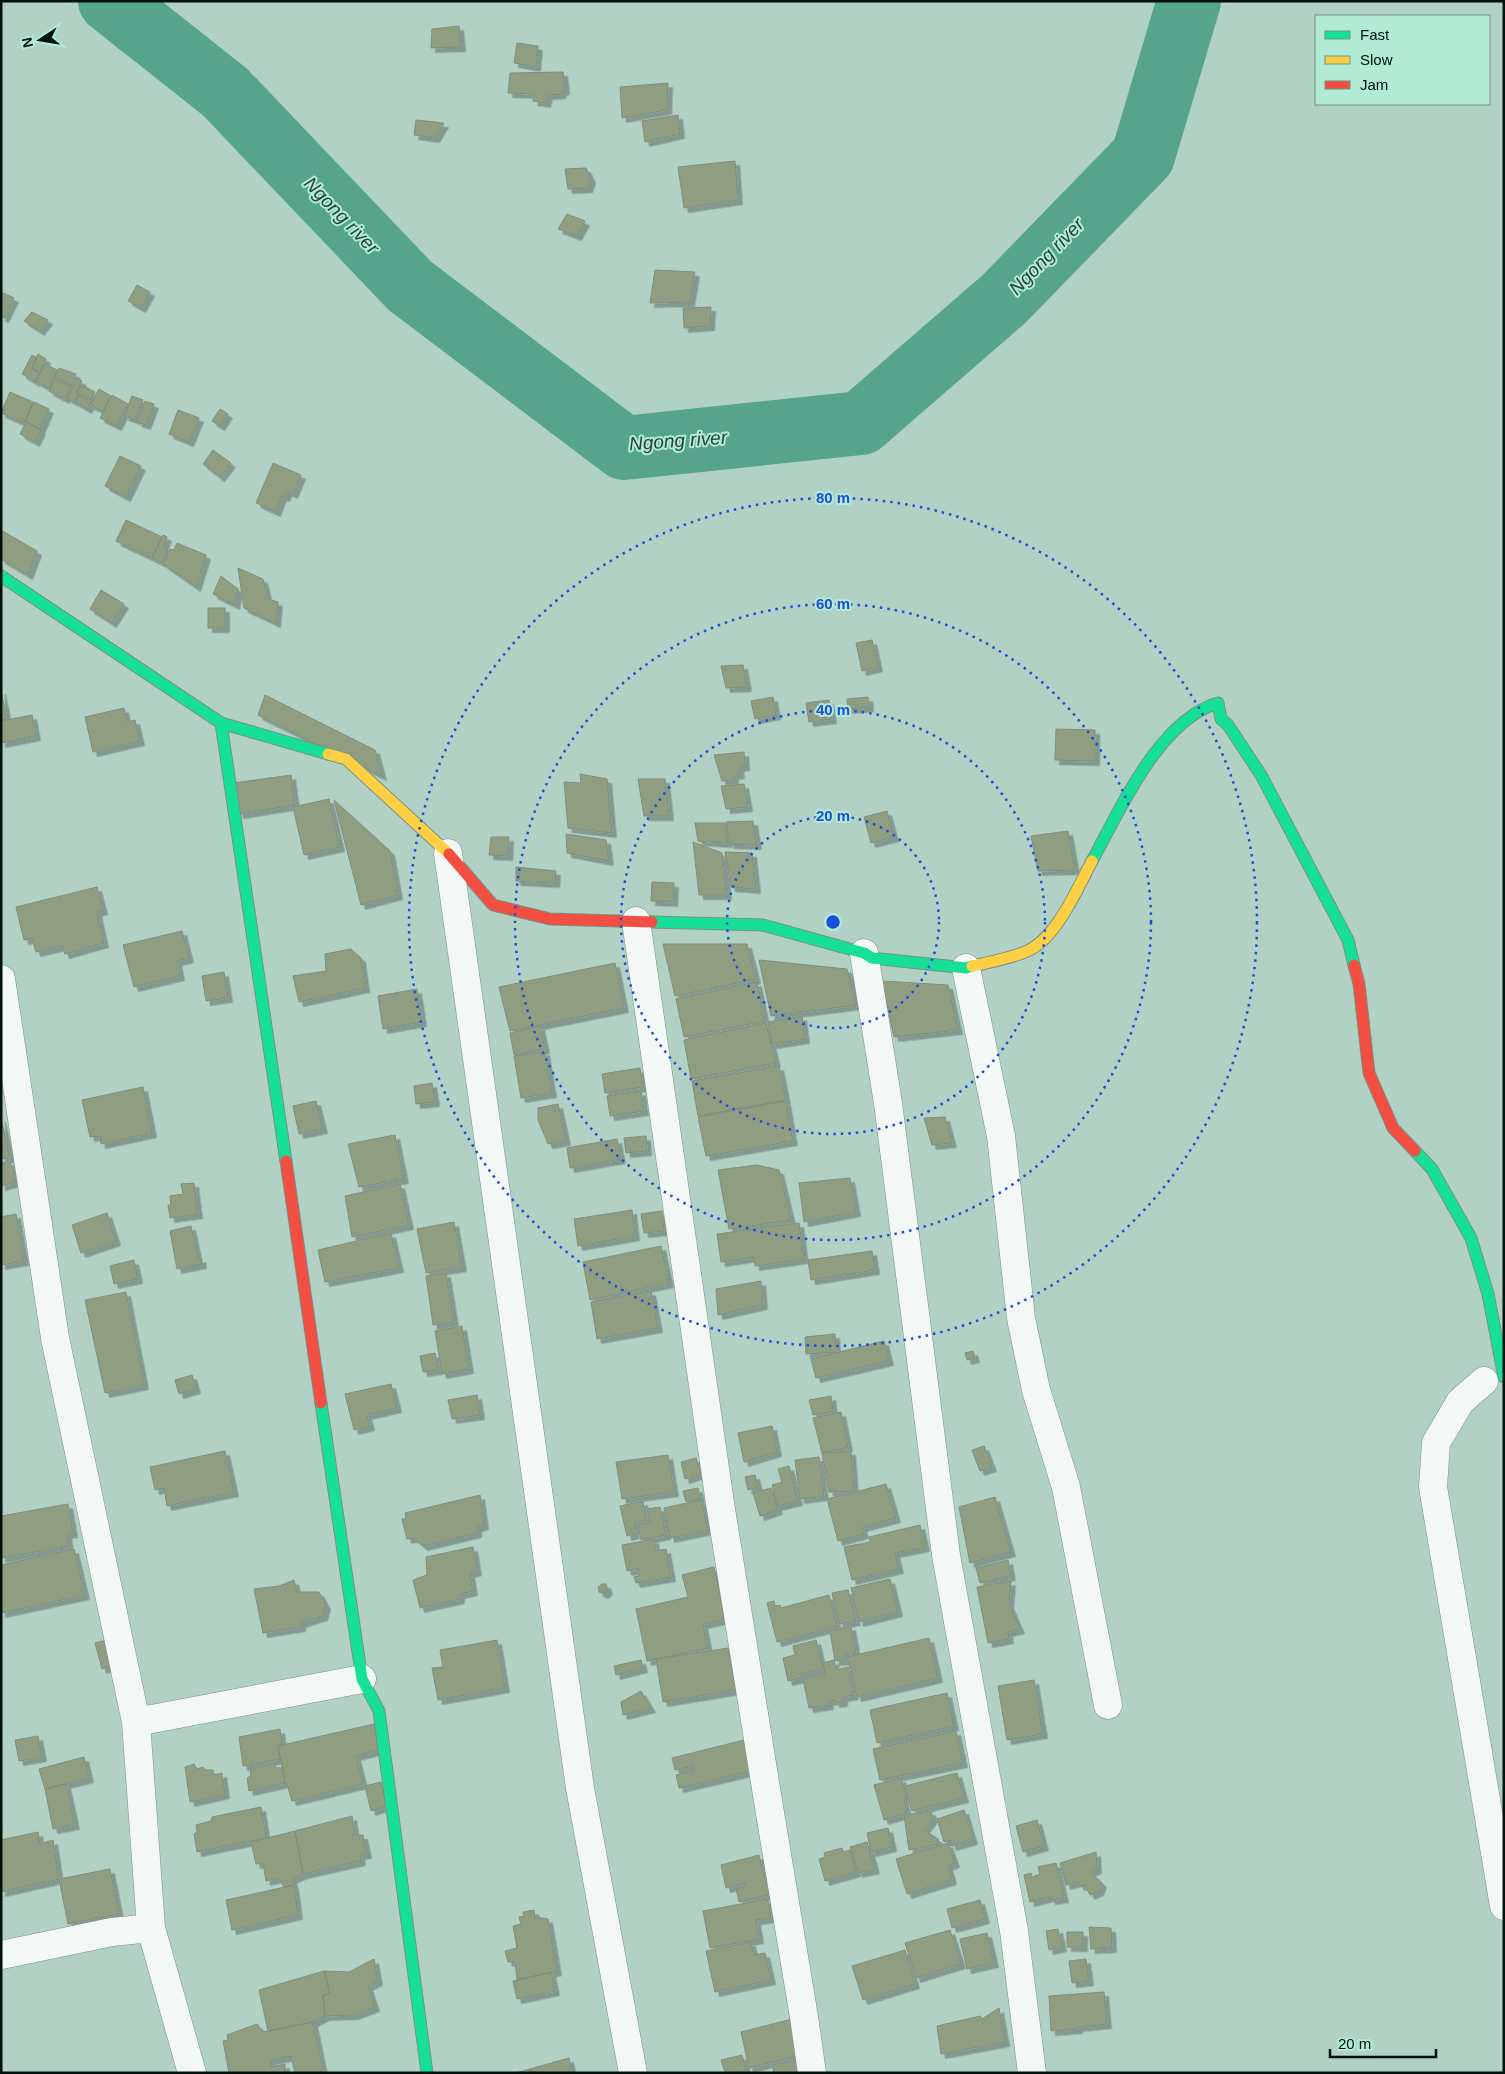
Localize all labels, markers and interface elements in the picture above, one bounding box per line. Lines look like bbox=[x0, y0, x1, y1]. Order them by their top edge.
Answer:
north arrow bbox=[15, 15, 65, 65]
legend bbox=[1315, 15, 1490, 105]
text: Fast bbox=[1360, 26, 1390, 43]
text: N bbox=[18, 36, 36, 49]
text: Slow bbox=[1360, 51, 1393, 68]
text: Jam bbox=[1360, 76, 1388, 93]
water label: Ngong river bbox=[300, 173, 384, 258]
water label: Ngong river bbox=[1005, 213, 1088, 299]
water label: Ngong river bbox=[628, 427, 728, 454]
text: 80 m bbox=[816, 489, 850, 506]
text: 60 m bbox=[816, 595, 850, 612]
text: 40 m bbox=[816, 701, 850, 718]
text: 20 m bbox=[816, 807, 850, 824]
centre of rings bbox=[824, 913, 842, 931]
scale bar bbox=[1330, 2026, 1436, 2058]
text: 20 m bbox=[1338, 2035, 1371, 2052]

